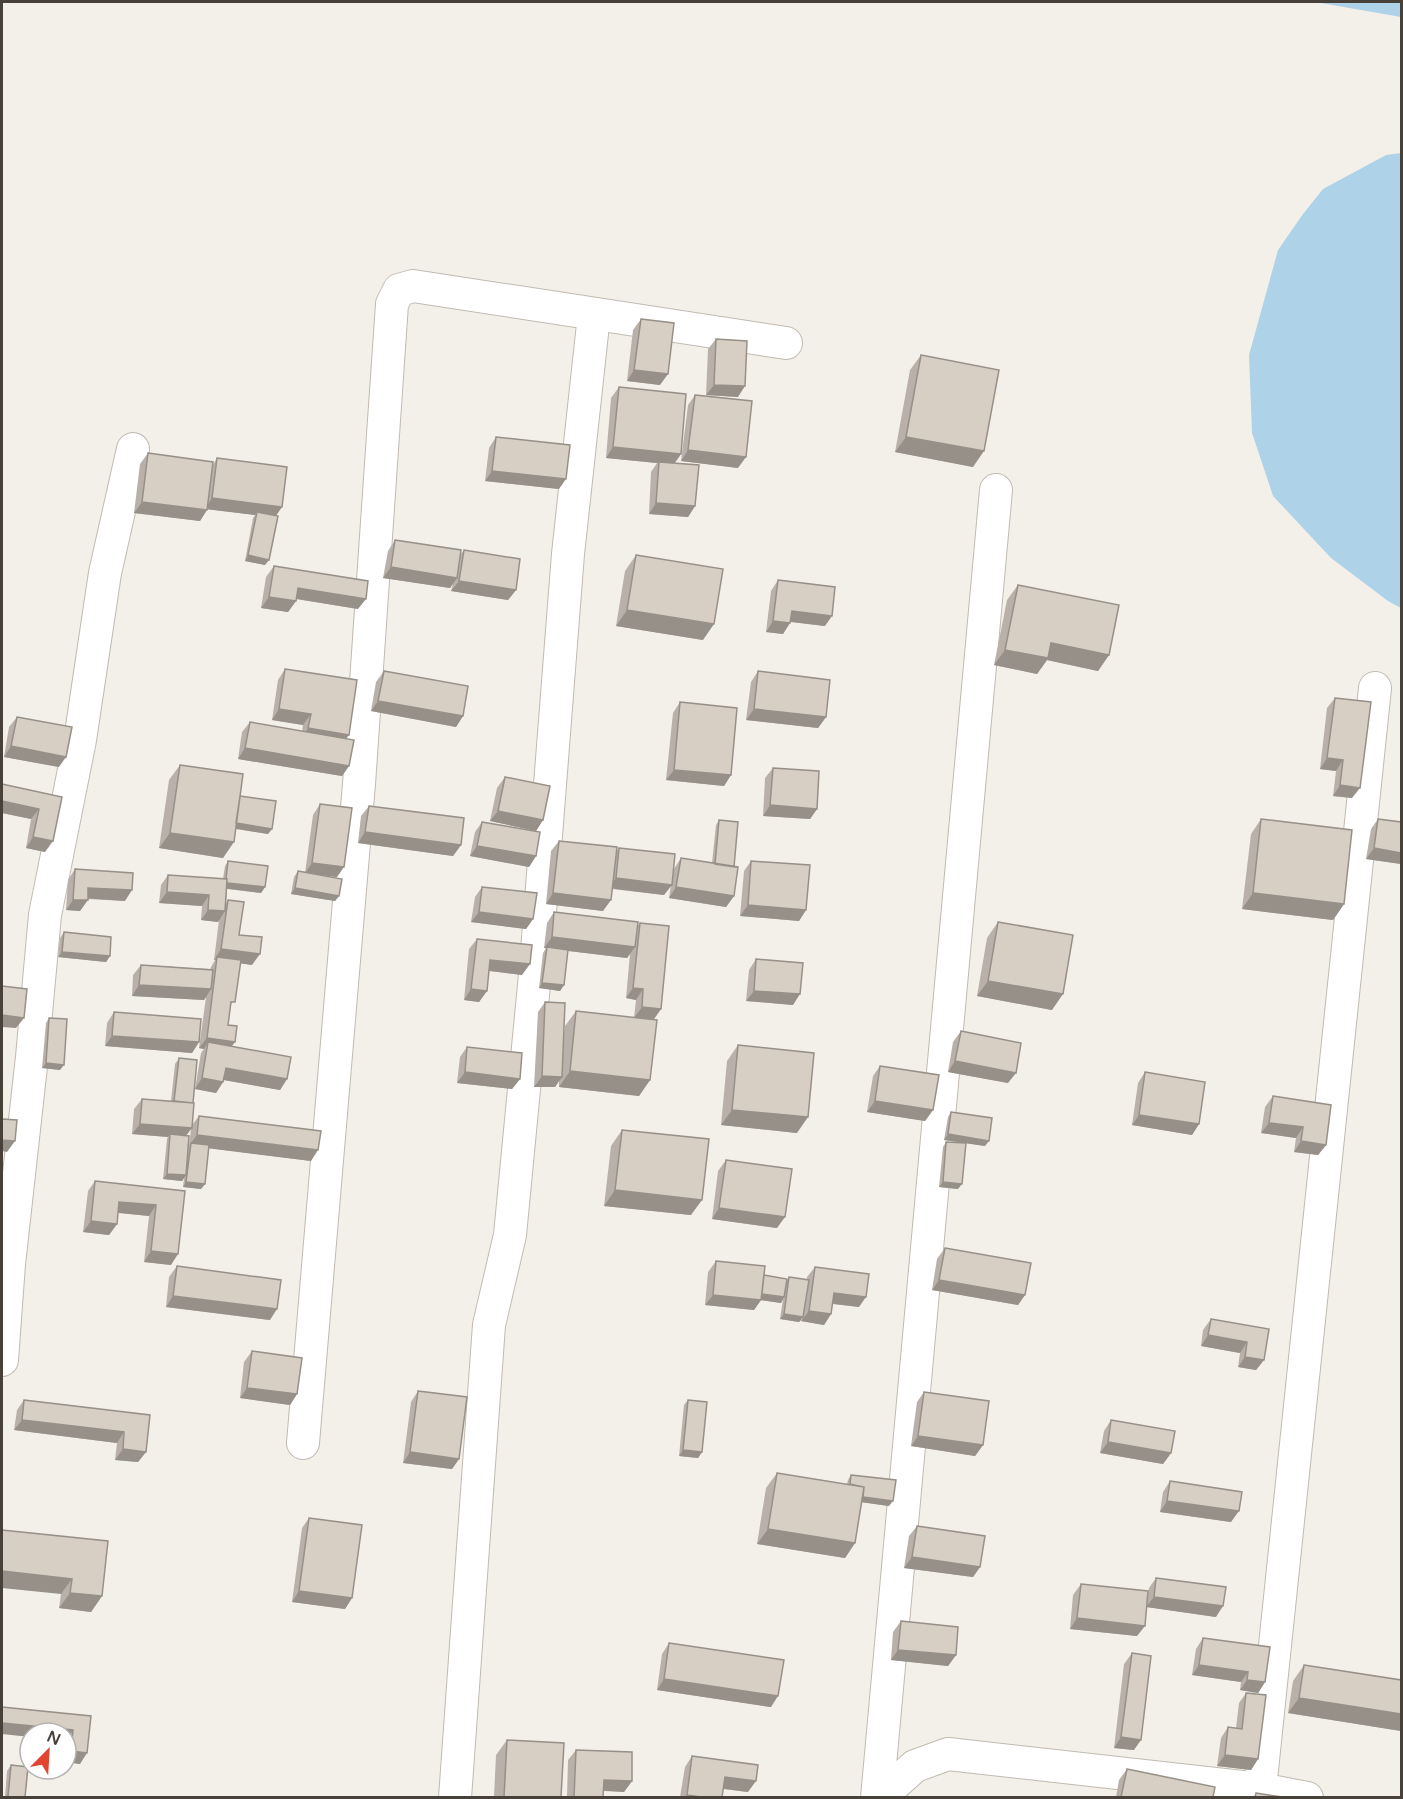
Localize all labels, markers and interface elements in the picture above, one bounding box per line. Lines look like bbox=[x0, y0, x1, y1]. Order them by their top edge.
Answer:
north arrow bbox=[18, 1721, 78, 1781]
text: N bbox=[44, 1726, 64, 1750]

